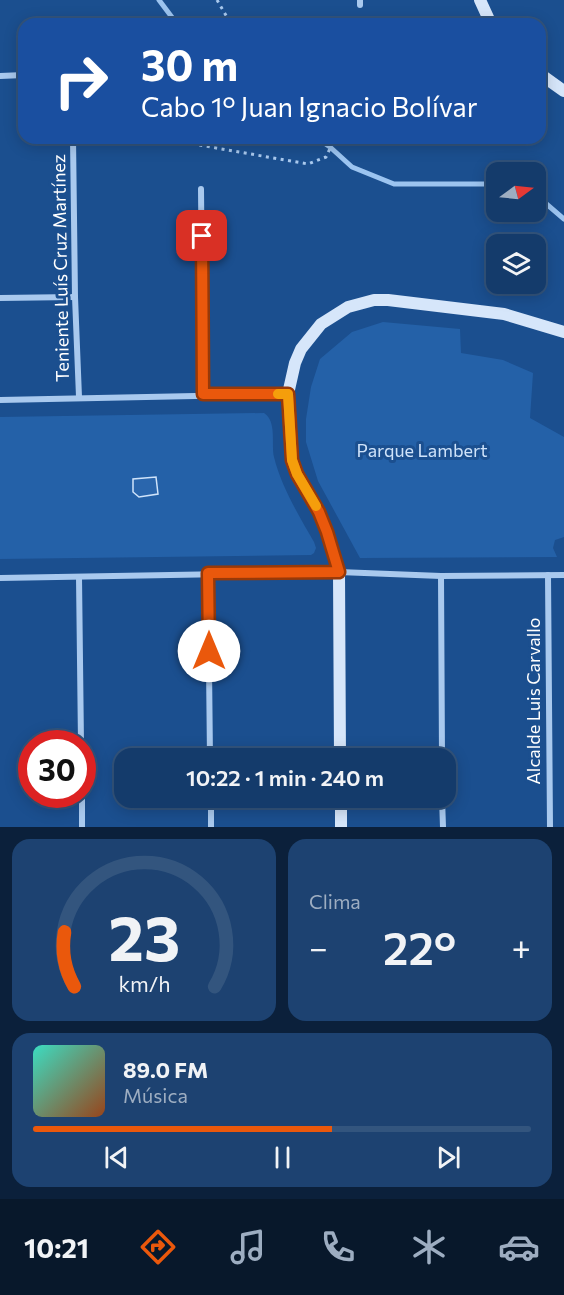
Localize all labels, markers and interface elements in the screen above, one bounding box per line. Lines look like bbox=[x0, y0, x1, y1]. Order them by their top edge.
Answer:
text: 30 m bbox=[141, 38, 238, 90]
icon: right bbox=[42, 42, 120, 120]
text: Cabo 1° Juan Ignacio Bolívar bbox=[141, 90, 477, 123]
street label: Teniente Luís Cruz Martínez bbox=[47, 154, 73, 382]
north arrow bbox=[486, 162, 546, 222]
map controls bbox=[486, 162, 546, 294]
pin bbox=[176, 210, 227, 261]
icon: arrive bbox=[185, 219, 218, 252]
button: layers bbox=[486, 234, 546, 294]
park label: Parque Lambert bbox=[356, 439, 488, 461]
street label: Alcalde Luis Carvallo bbox=[522, 617, 544, 785]
position arrow bbox=[177, 619, 241, 683]
speed limit sign: 30 bbox=[18, 730, 96, 808]
text: 10:22 · 1 min · 240 m bbox=[186, 764, 384, 791]
text: Clima bbox=[309, 889, 361, 913]
text: 23 bbox=[108, 898, 180, 974]
text: 22° bbox=[383, 919, 456, 974]
text: − bbox=[309, 926, 328, 967]
text: + bbox=[512, 926, 531, 967]
text: km/h bbox=[118, 970, 170, 996]
text: 89.0 FM bbox=[123, 1056, 208, 1083]
text: Música bbox=[123, 1083, 188, 1107]
icon: previous bbox=[100, 1141, 133, 1174]
icon: pause bbox=[266, 1141, 299, 1174]
icon: next bbox=[432, 1141, 465, 1174]
icon: directions bbox=[137, 1226, 179, 1268]
icon: music bbox=[227, 1226, 269, 1268]
icon: phone bbox=[317, 1226, 359, 1268]
icon: climate bbox=[408, 1226, 450, 1268]
icon: car bbox=[498, 1226, 540, 1268]
text: 10:21 bbox=[24, 1231, 89, 1264]

